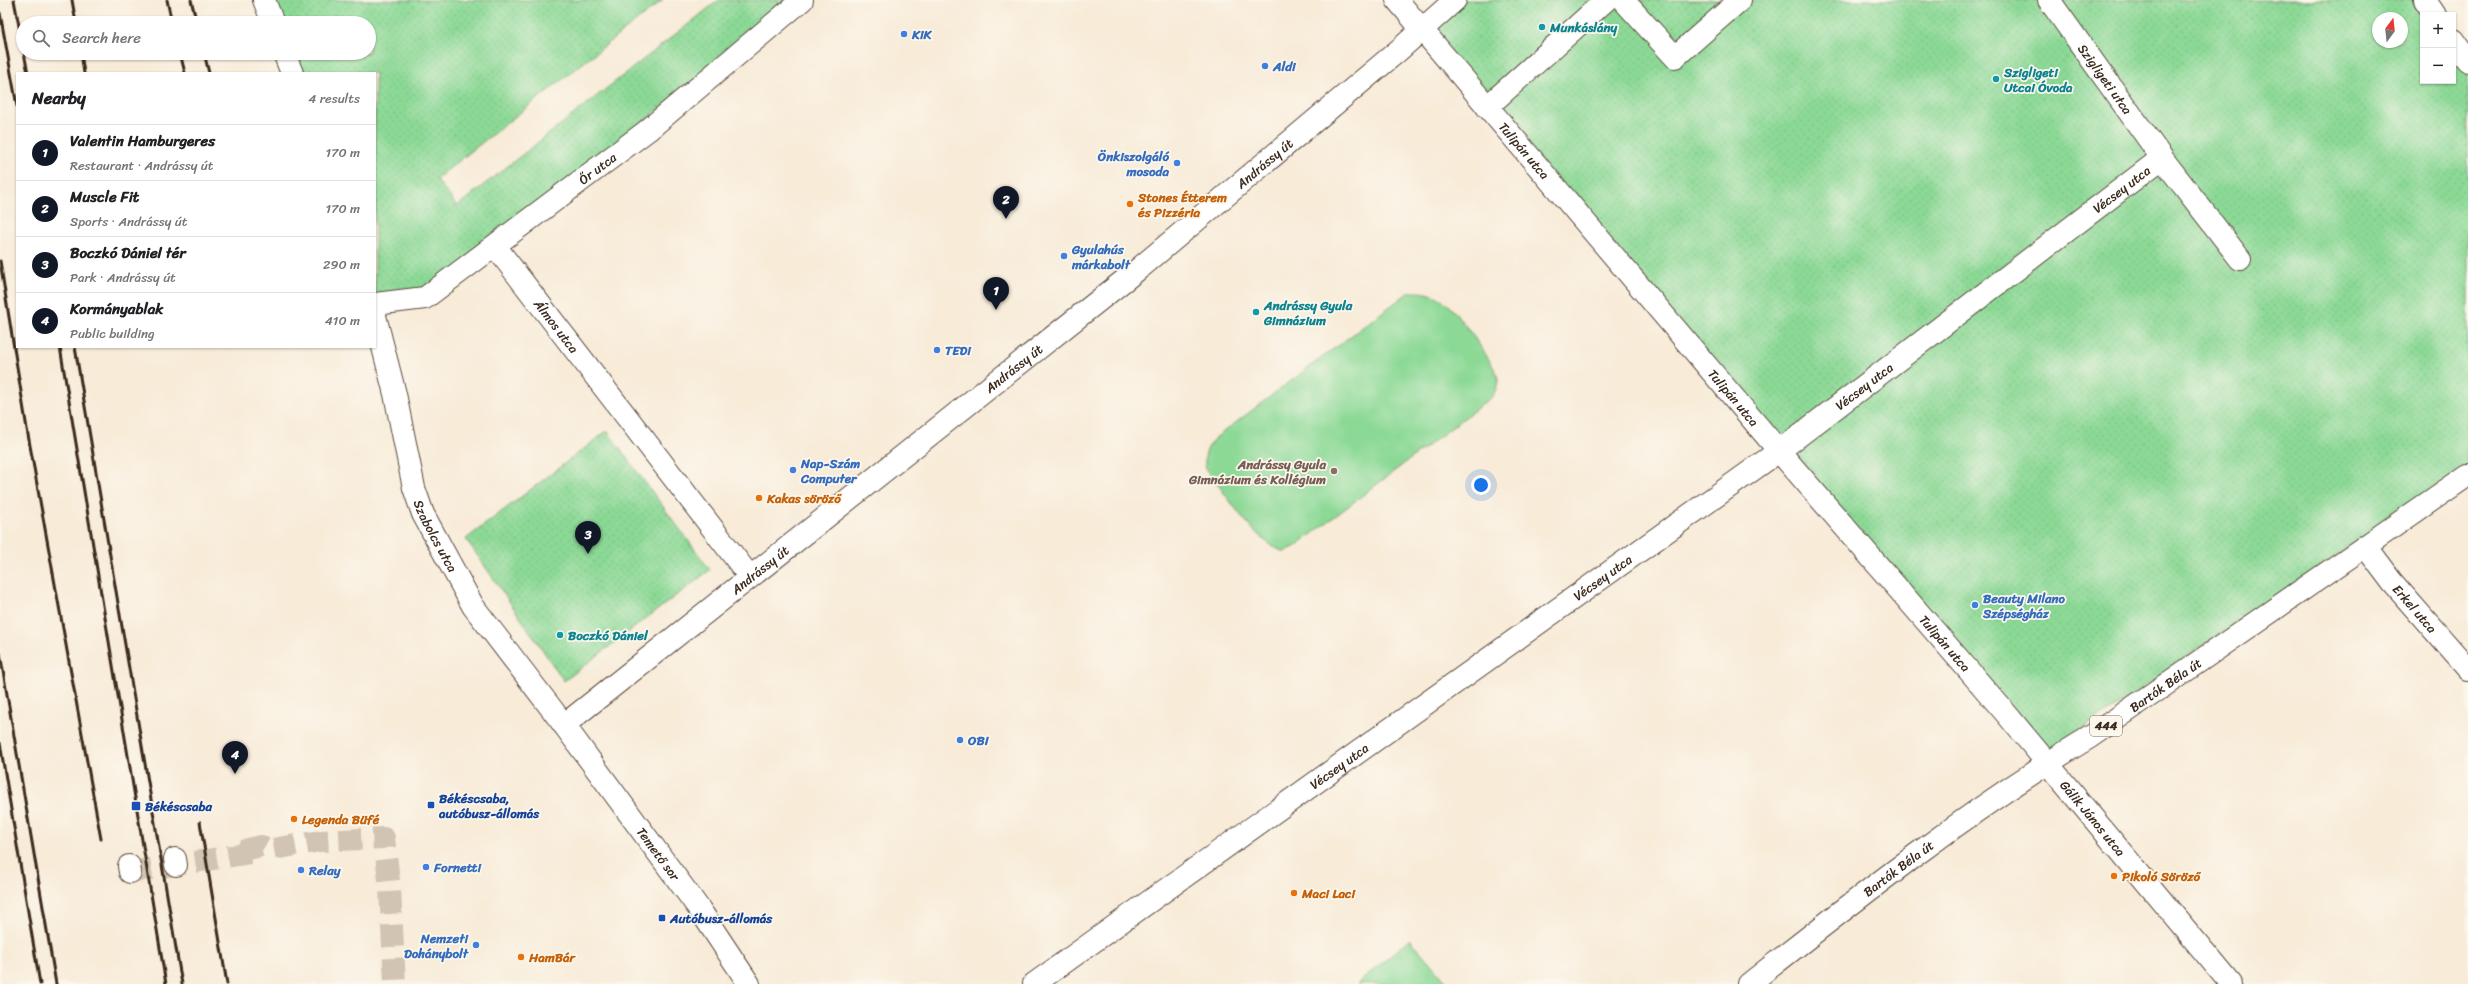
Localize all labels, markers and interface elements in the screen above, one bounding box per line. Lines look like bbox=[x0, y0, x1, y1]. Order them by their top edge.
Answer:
north arrow bbox=[2372, 12, 2408, 48]
map controls bbox=[2420, 12, 2456, 84]
button: + bbox=[2420, 12, 2456, 48]
search box bbox=[16, 16, 376, 60]
place label: Munkáslány bbox=[1549, 16, 1618, 39]
marker: Munkáslány bbox=[1537, 22, 1547, 32]
place label: KiK bbox=[911, 23, 932, 46]
text: Search here bbox=[62, 25, 141, 51]
icon: search bbox=[30, 27, 52, 49]
marker: KiK bbox=[899, 29, 909, 39]
street label: Szigligeti utca bbox=[2072, 39, 2139, 120]
button: − bbox=[2420, 48, 2456, 84]
place label: Aldi bbox=[1272, 55, 1297, 78]
marker: Aldi bbox=[1260, 61, 1270, 71]
place label: Szigligeti Utcai Óvoda bbox=[2003, 61, 2073, 99]
marker: Szigligeti Utcai Óvoda bbox=[1991, 74, 2001, 84]
text: Nearby bbox=[32, 83, 86, 113]
text: 4 results bbox=[308, 87, 360, 110]
street label: Tulipán utca bbox=[1493, 117, 1556, 185]
text: Valentin Hamburgeres bbox=[70, 128, 215, 154]
street label: Andrássy út bbox=[1230, 132, 1299, 195]
text: 1 bbox=[42, 141, 48, 164]
text: 170 m bbox=[325, 141, 360, 164]
place label: Önkiszolgáló mosoda bbox=[1097, 145, 1169, 183]
street label: Őr utca bbox=[573, 146, 622, 191]
text: Restaurant · Andrássy út bbox=[70, 154, 213, 177]
marker: Önkiszolgáló mosoda bbox=[1172, 158, 1182, 168]
street label: Vécsey utca bbox=[2087, 159, 2156, 219]
text: Muscle Fit bbox=[70, 184, 139, 210]
pin: 2 bbox=[993, 186, 1019, 219]
place label: Stones Étterem és Pizzéria bbox=[1137, 186, 1227, 224]
text: 2 bbox=[41, 197, 49, 220]
text: 170 m bbox=[325, 197, 360, 220]
marker: Stones Étterem és Pizzéria bbox=[1125, 199, 1135, 209]
text: Sports · Andrássy út bbox=[70, 210, 187, 233]
place label: Gyulahús márkabolt bbox=[1071, 238, 1131, 276]
text: Boczkó Dániel tér bbox=[70, 240, 186, 266]
marker: Gyulahús márkabolt bbox=[1059, 251, 1069, 261]
text: 3 bbox=[41, 253, 49, 276]
text: 290 m bbox=[323, 253, 360, 276]
text: Park · Andrássy út bbox=[70, 266, 176, 289]
pin: 1 bbox=[983, 277, 1009, 310]
street label: Álmos utca bbox=[527, 293, 585, 359]
place label: Andrássy Gyula Gimnázium bbox=[1263, 294, 1353, 332]
text: Kormányablak bbox=[70, 296, 163, 322]
marker: Andrássy Gyula Gimnázium bbox=[1251, 307, 1261, 317]
text: 4 bbox=[41, 309, 49, 332]
text: 410 m bbox=[325, 309, 360, 332]
text: Public building bbox=[70, 322, 155, 345]
street label: Andrássy út bbox=[979, 338, 1048, 400]
place label: TEDi bbox=[945, 339, 972, 362]
marker: TEDi bbox=[932, 345, 942, 355]
street label: Vécsey utca bbox=[1830, 356, 1899, 416]
street label: Tulipán utca bbox=[1702, 364, 1765, 432]
place label: Nap-Szám Computer bbox=[800, 452, 860, 490]
place label: Andrássy Gyula Gimnázium és Kollégium bbox=[1188, 453, 1326, 491]
marker: Nap-Szám Computer bbox=[788, 465, 798, 475]
marker: Andrássy Gyula Gimnázium és Kollégium bbox=[1329, 466, 1339, 476]
your location bbox=[1471, 475, 1491, 495]
place label: Kakas söröző bbox=[766, 487, 842, 510]
marker: Kakas söröző bbox=[754, 493, 764, 503]
street label: Szabolcs utca bbox=[407, 497, 464, 577]
pin: 3 bbox=[575, 521, 601, 554]
street label: Andrássy út bbox=[725, 539, 795, 601]
street label: Vécsey utca bbox=[1568, 548, 1638, 607]
street label: Erkel utca bbox=[2387, 579, 2443, 639]
place label: Beauty Milano Szépségház bbox=[1982, 587, 2066, 625]
marker: Beauty Milano Szépségház bbox=[1970, 600, 1980, 610]
street label: Tulipán utca bbox=[1913, 609, 1977, 678]
place label: Boczkó Dániel bbox=[568, 624, 649, 647]
marker: Boczkó Dániel bbox=[555, 630, 565, 640]
street label: Bartók Béla út bbox=[2125, 652, 2207, 719]
road number: 444 bbox=[2090, 716, 2122, 736]
place label: OBI bbox=[967, 729, 990, 752]
marker: OBI bbox=[955, 735, 965, 745]
street label: Vécsey utca bbox=[1305, 737, 1374, 795]
pin: 4 bbox=[222, 741, 248, 774]
street label: Gálik János utca bbox=[2054, 775, 2132, 862]
place label: Békéscsaba, autóbusz-állomás bbox=[438, 787, 540, 825]
place label: Békéscsaba bbox=[145, 795, 212, 818]
marker: Békéscsaba bbox=[130, 800, 142, 812]
marker: Békéscsaba, autóbusz-állomás bbox=[426, 800, 436, 810]
place label: Legenda Büfé bbox=[302, 808, 380, 831]
marker: Legenda Büfé bbox=[289, 814, 299, 824]
street label: Temető sor bbox=[630, 822, 686, 886]
street label: Bartók Béla út bbox=[1858, 834, 1939, 903]
place label: Fornetti bbox=[433, 856, 482, 879]
place label: Relay bbox=[308, 859, 342, 882]
marker: Fornetti bbox=[421, 862, 431, 872]
marker: Relay bbox=[296, 865, 306, 875]
place label: Pikoló Söröző bbox=[2122, 865, 2202, 888]
marker: Pikoló Söröző bbox=[2109, 871, 2119, 881]
place label: Maci Laci bbox=[1301, 882, 1357, 905]
marker: Maci Laci bbox=[1289, 888, 1299, 898]
place label: Autóbusz-állomás bbox=[669, 907, 773, 930]
marker: Autóbusz-állomás bbox=[657, 913, 667, 923]
place label: Nemzeti Dohánybolt bbox=[404, 927, 469, 965]
marker: Nemzeti Dohánybolt bbox=[471, 940, 481, 950]
place label: HamBár bbox=[528, 946, 577, 969]
marker: HamBár bbox=[516, 952, 526, 962]

